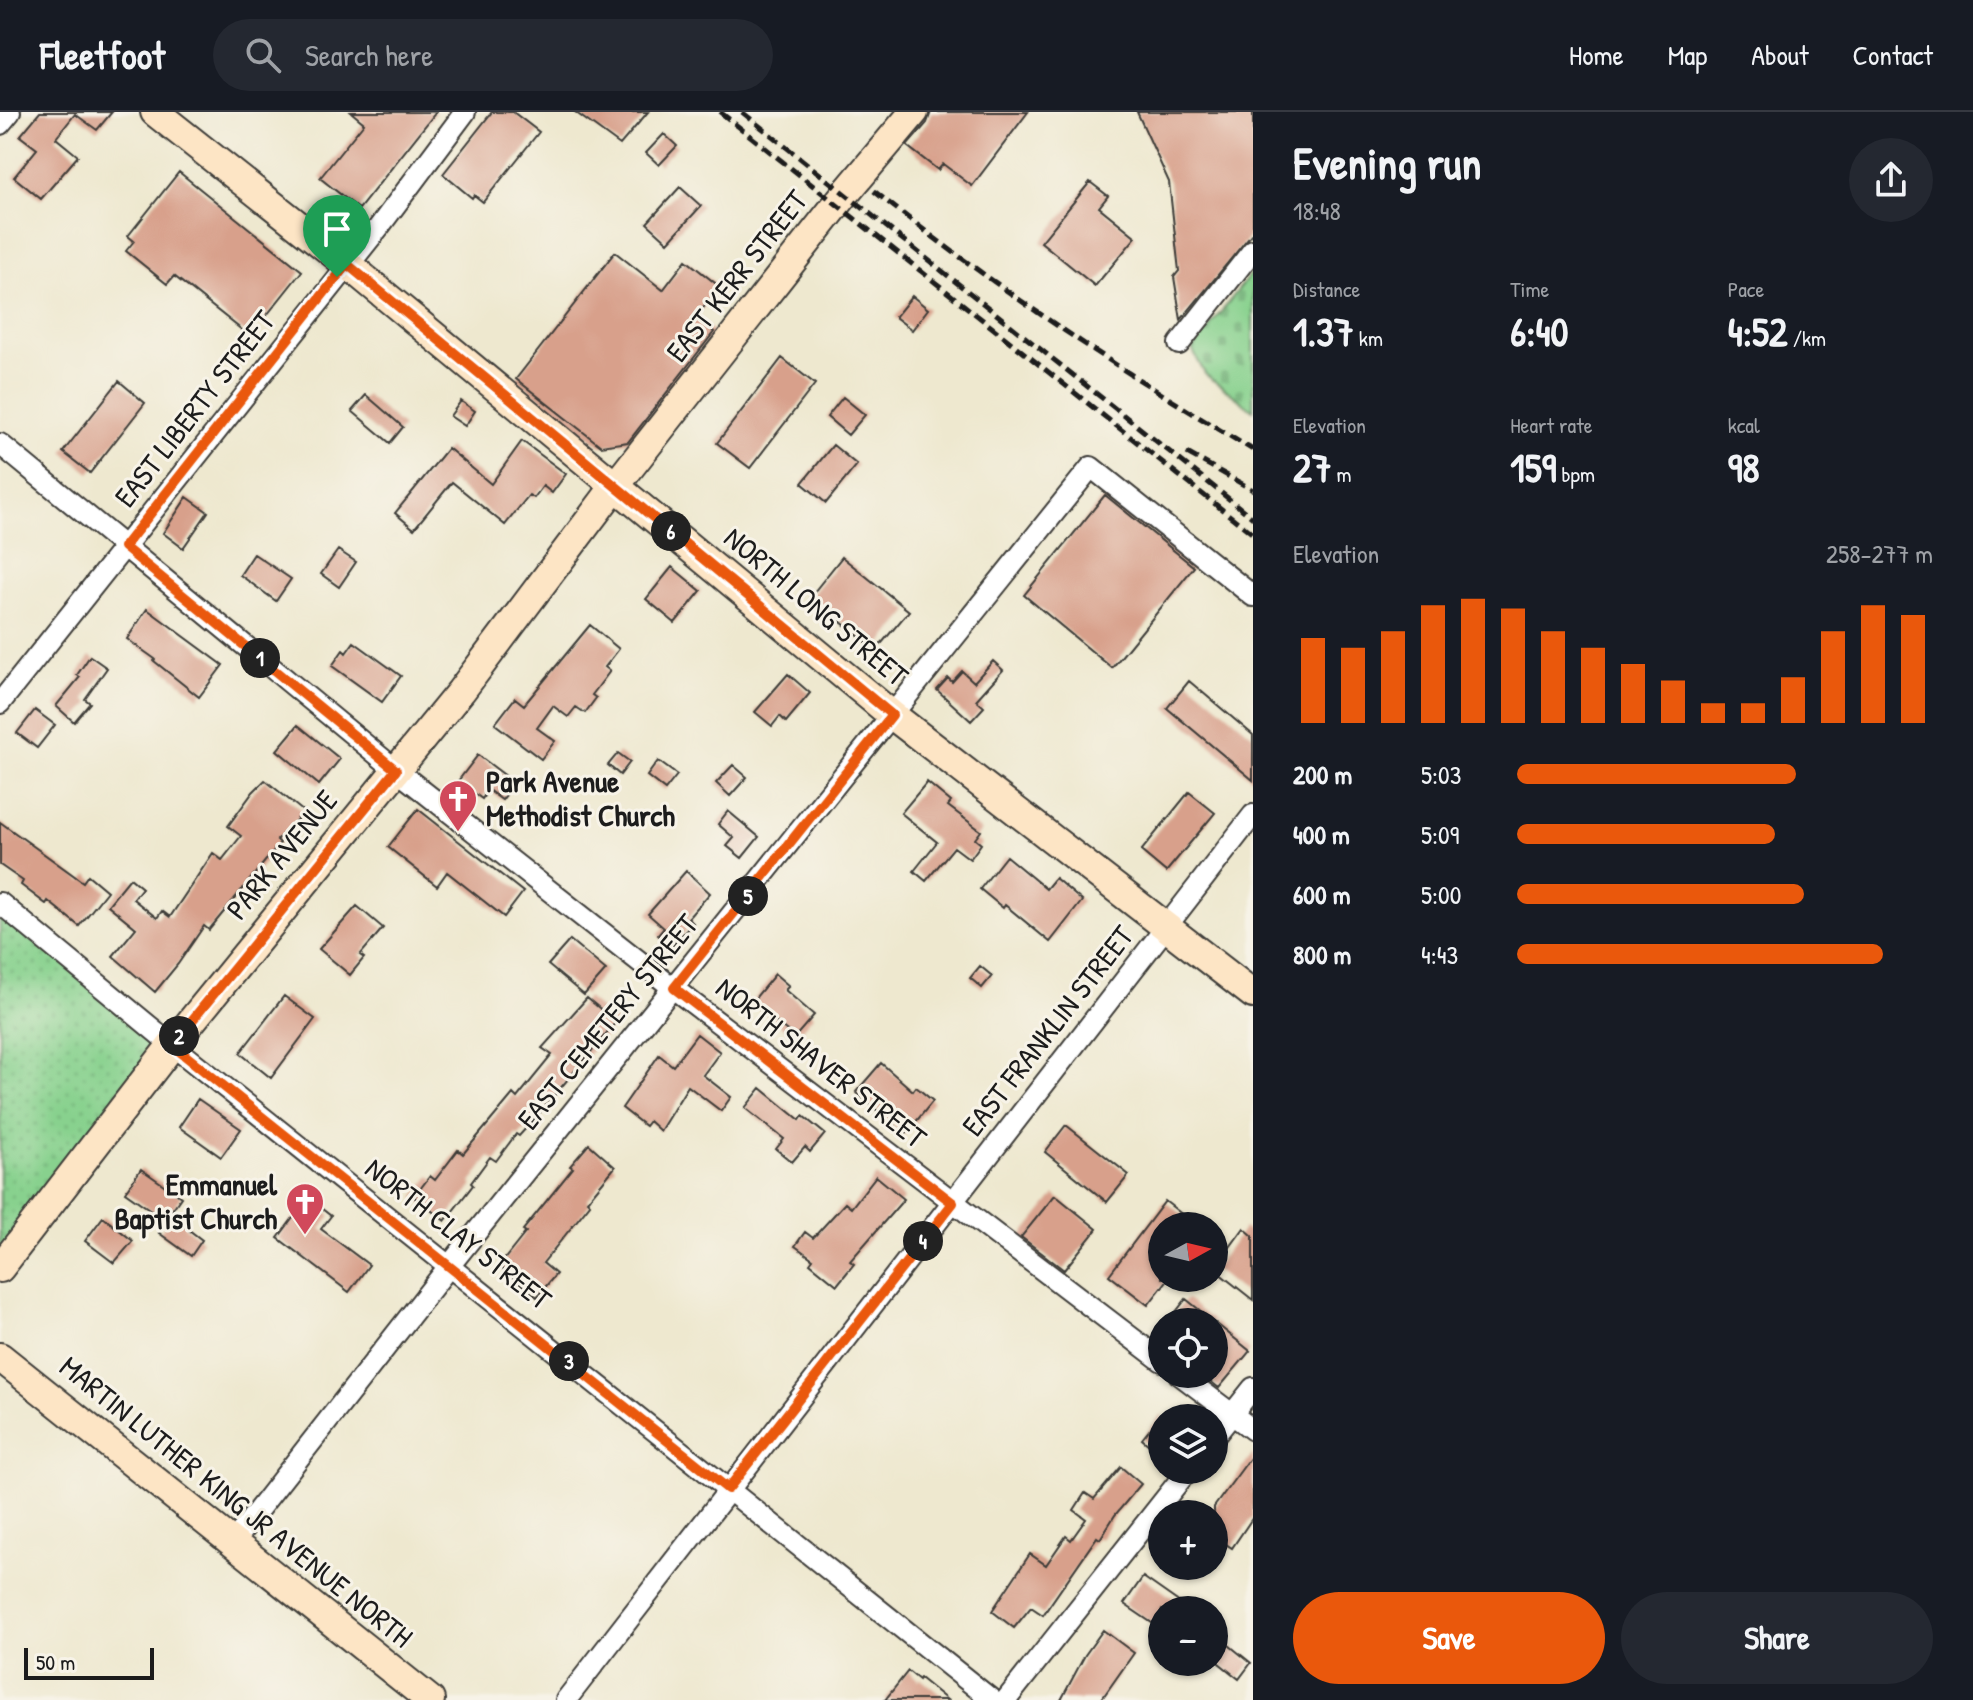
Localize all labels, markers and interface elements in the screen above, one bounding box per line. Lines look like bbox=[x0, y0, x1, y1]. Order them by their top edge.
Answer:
search box bbox=[213, 19, 773, 91]
text: Fleetfoot bbox=[40, 29, 165, 81]
icon: search bbox=[241, 33, 285, 77]
text: Search here bbox=[305, 35, 433, 75]
text: Home bbox=[1569, 36, 1624, 74]
text: Map bbox=[1668, 36, 1707, 74]
text: About bbox=[1751, 36, 1809, 74]
text: Contact bbox=[1853, 36, 1933, 74]
text: Evening run bbox=[1293, 133, 1481, 193]
button: share bbox=[1849, 138, 1933, 222]
street label: EAST KERR STREET bbox=[657, 180, 816, 370]
text: 18:48 bbox=[1293, 193, 1341, 228]
pin bbox=[303, 195, 371, 277]
icon: arrive bbox=[315, 207, 359, 251]
text: Distance bbox=[1293, 274, 1360, 304]
text: Time bbox=[1510, 274, 1549, 304]
text: Pace bbox=[1728, 274, 1764, 304]
street label: EAST LIBERTY STREET bbox=[105, 301, 284, 515]
text: 1.37 bbox=[1293, 304, 1354, 358]
text: 6:40 bbox=[1510, 304, 1569, 358]
text: 4:52 bbox=[1728, 304, 1788, 358]
text: km bbox=[1354, 323, 1383, 353]
text: /km bbox=[1788, 323, 1826, 353]
text: Elevation bbox=[1293, 410, 1366, 440]
text: Heart rate bbox=[1510, 410, 1593, 440]
text: kcal bbox=[1728, 410, 1760, 440]
text: 27 bbox=[1293, 440, 1332, 494]
text: 159 bbox=[1510, 440, 1556, 494]
text: 98 bbox=[1728, 440, 1760, 494]
text: m bbox=[1332, 459, 1352, 489]
text: bpm bbox=[1556, 459, 1595, 489]
pin: 6 bbox=[651, 511, 691, 551]
text: 6 bbox=[667, 516, 675, 546]
street label: NORTH LONG STREET bbox=[716, 518, 918, 696]
text: Elevation bbox=[1293, 536, 1379, 571]
text: 258–277 m bbox=[1826, 536, 1933, 571]
pin: 1 bbox=[240, 638, 280, 678]
text: 1 bbox=[256, 643, 264, 673]
text: 200 m bbox=[1293, 757, 1352, 792]
text: 5:03 bbox=[1421, 757, 1461, 792]
place label: Park Avenue Methodist Church bbox=[486, 761, 675, 835]
church icon: Park Avenue Methodist Church bbox=[437, 778, 479, 833]
street label: PARK AVENUE bbox=[217, 781, 346, 927]
text: 400 m bbox=[1293, 817, 1350, 852]
text: 5:09 bbox=[1421, 817, 1459, 852]
pin: 5 bbox=[728, 876, 768, 916]
text: 600 m bbox=[1293, 877, 1350, 912]
text: 5:00 bbox=[1421, 877, 1461, 912]
text: 5 bbox=[743, 881, 753, 911]
street label: EAST CEMETERY STREET bbox=[508, 904, 707, 1138]
street label: EAST FRANKLIN STREET bbox=[952, 916, 1143, 1144]
text: 800 m bbox=[1293, 937, 1351, 972]
text: 4:43 bbox=[1421, 937, 1458, 972]
street label: NORTH SHAVER STREET bbox=[708, 968, 936, 1157]
pin: 2 bbox=[159, 1016, 199, 1056]
text: 2 bbox=[174, 1021, 184, 1051]
street label: NORTH CLAY STREET bbox=[357, 1148, 561, 1319]
place label: Emmanuel Baptist Church bbox=[115, 1164, 278, 1239]
church icon: Emmanuel Baptist Church bbox=[284, 1181, 326, 1236]
north arrow bbox=[1148, 1212, 1228, 1292]
map controls bbox=[1148, 1212, 1228, 1676]
pin: 4 bbox=[903, 1221, 943, 1261]
text: 4 bbox=[919, 1226, 927, 1256]
button: locate bbox=[1148, 1308, 1228, 1388]
pin: 3 bbox=[549, 1341, 589, 1381]
street label: MARTIN LUTHER KING JR AVENUE NORTH bbox=[52, 1346, 421, 1656]
text: 3 bbox=[564, 1346, 574, 1376]
button: layers bbox=[1148, 1404, 1228, 1484]
button: + bbox=[1148, 1500, 1228, 1580]
button: Save bbox=[1293, 1592, 1605, 1684]
button: Share bbox=[1621, 1592, 1933, 1684]
button: − bbox=[1148, 1596, 1228, 1676]
scale bar bbox=[24, 1644, 154, 1680]
text: 50 m bbox=[36, 1647, 75, 1677]

